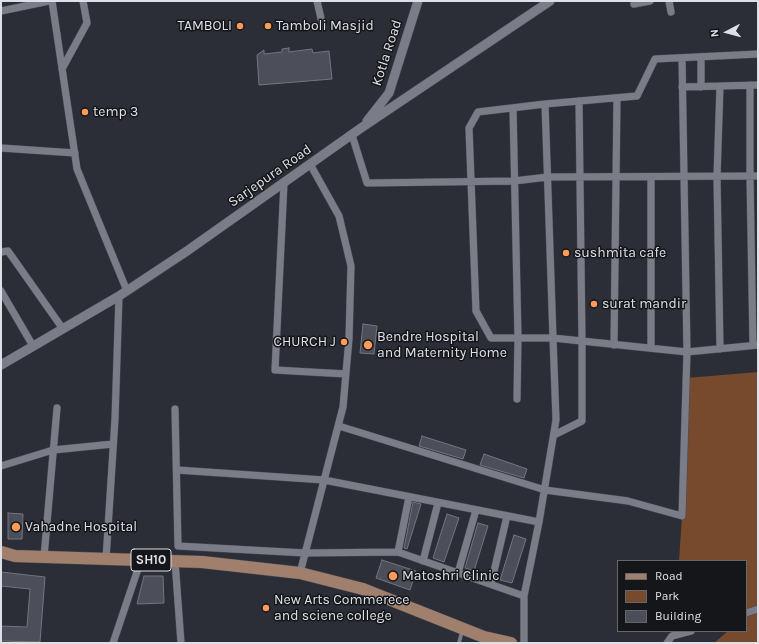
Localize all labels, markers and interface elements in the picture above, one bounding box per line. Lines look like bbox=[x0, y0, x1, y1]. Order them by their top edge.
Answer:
north arrow bbox=[707, 12, 747, 52]
place label: TAMBOLI bbox=[177, 18, 232, 34]
place label: Tamboli Masjid bbox=[276, 18, 374, 34]
street label: Kotla Road bbox=[368, 18, 406, 88]
marker: TAMBOLI bbox=[235, 21, 245, 31]
marker: Tamboli Masjid bbox=[263, 21, 273, 31]
text: N bbox=[708, 29, 721, 38]
place label: temp 3 bbox=[93, 104, 138, 120]
marker: temp 3 bbox=[80, 107, 90, 117]
street label: Sarjepura Road bbox=[225, 141, 315, 211]
place label: sushmita cafe bbox=[574, 245, 666, 261]
marker: sushmita cafe bbox=[561, 248, 571, 258]
place label: surat mandir bbox=[602, 296, 686, 312]
marker: surat mandir bbox=[589, 299, 599, 309]
place label: Bendre Hospital and Maternity Home bbox=[377, 329, 507, 362]
place label: CHURCH J bbox=[273, 334, 336, 350]
marker: CHURCH J bbox=[339, 337, 349, 347]
marker: Bendre Hospital and Maternity Home bbox=[362, 339, 374, 351]
place label: Vahadne Hospital bbox=[25, 519, 137, 535]
marker: Vahadne Hospital bbox=[10, 521, 22, 533]
road number: SH10 bbox=[131, 549, 171, 571]
legend bbox=[617, 560, 747, 632]
place label: Matoshri Clinic bbox=[402, 568, 499, 584]
text: Road bbox=[655, 569, 683, 583]
marker: Matoshri Clinic bbox=[387, 570, 399, 582]
text: Park bbox=[655, 589, 679, 603]
place label: New Arts Commerece and sciene college bbox=[274, 592, 410, 624]
marker: New Arts Commerece and sciene college bbox=[261, 603, 271, 613]
text: Building bbox=[655, 609, 701, 623]

